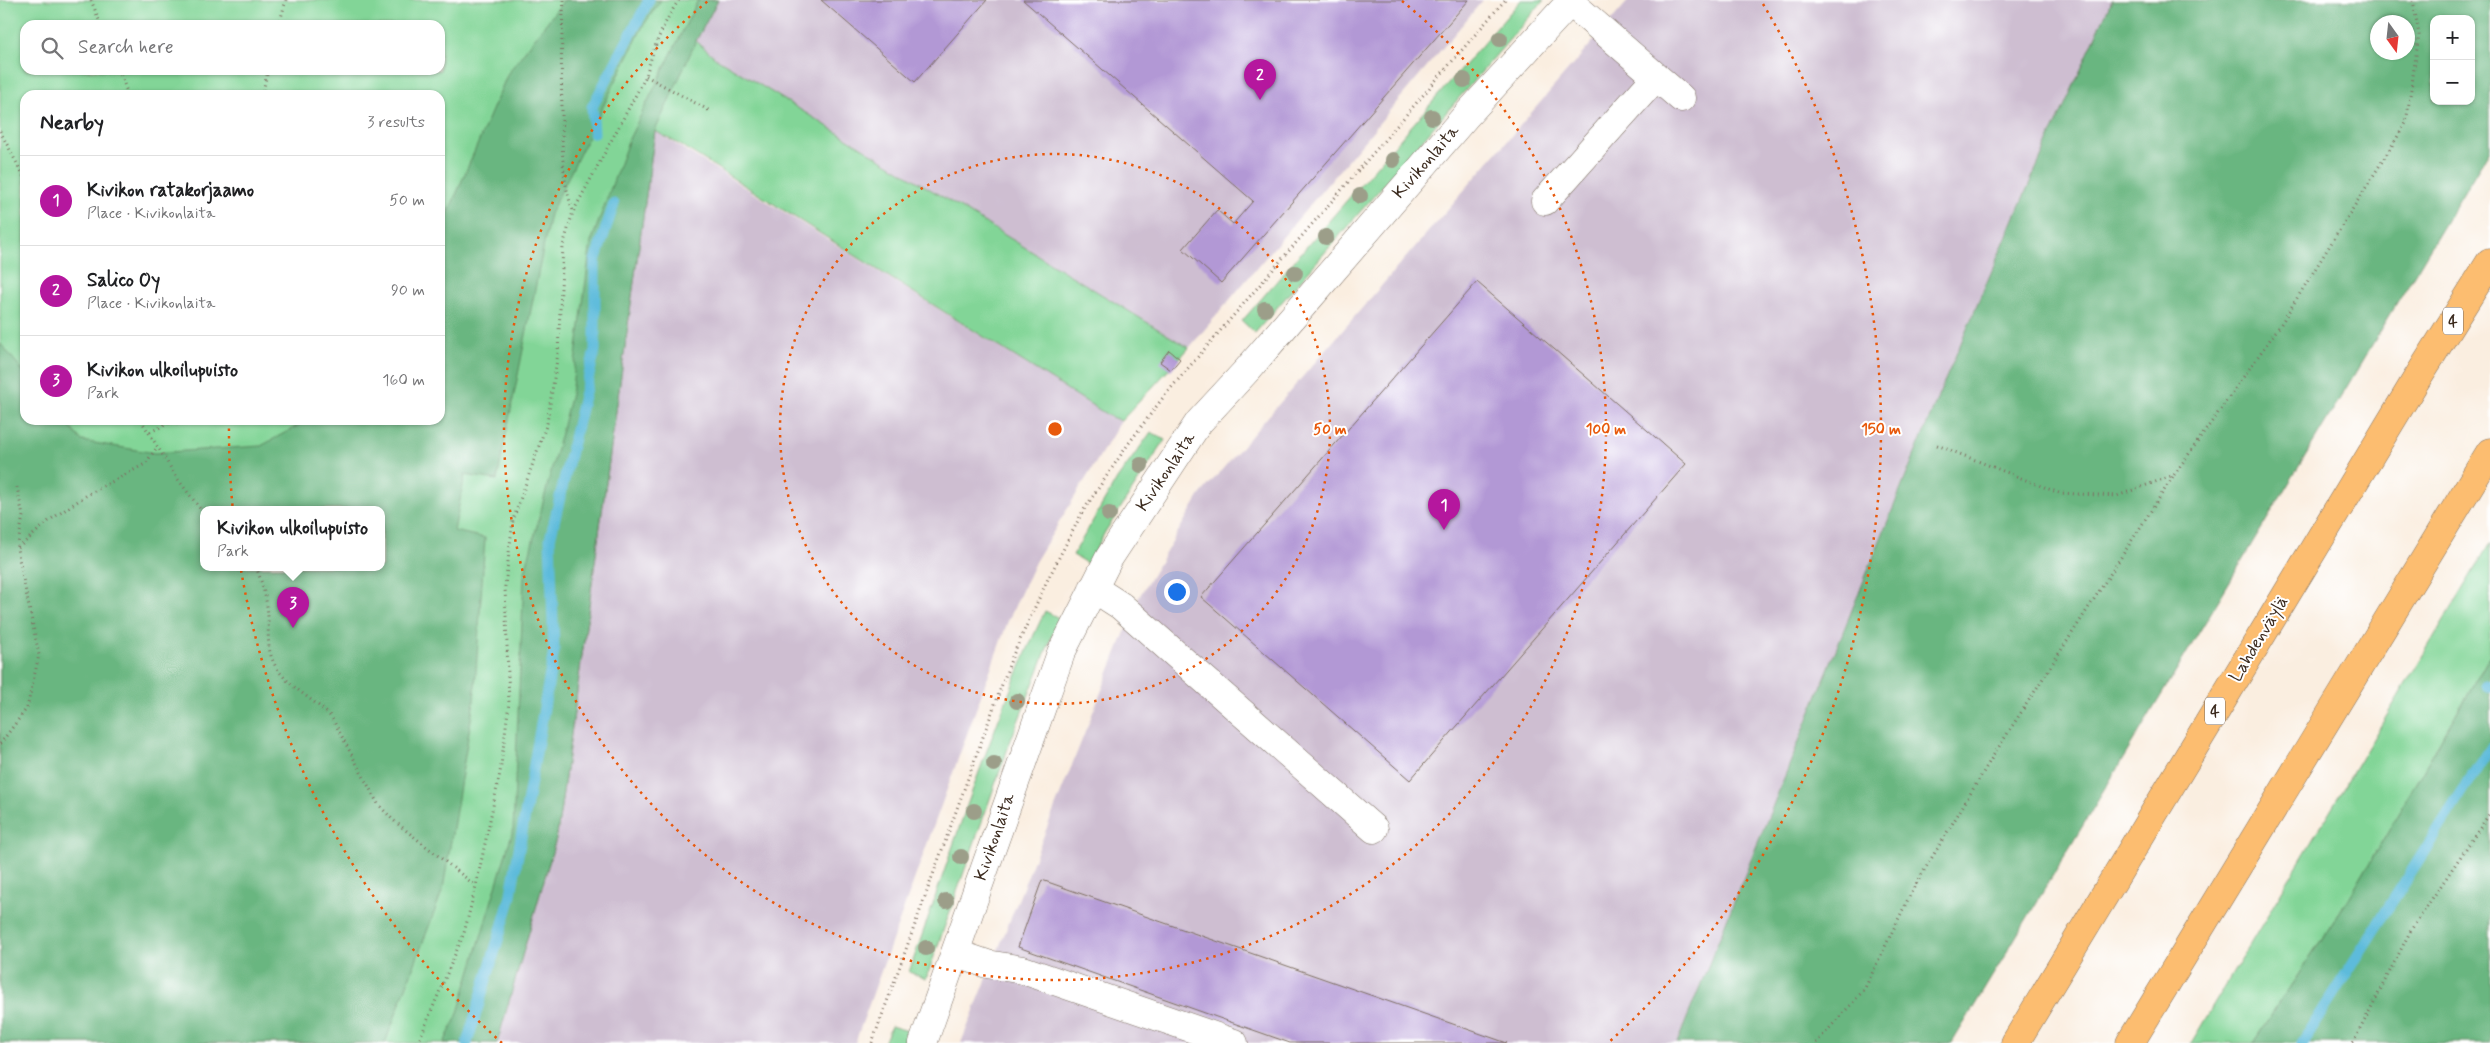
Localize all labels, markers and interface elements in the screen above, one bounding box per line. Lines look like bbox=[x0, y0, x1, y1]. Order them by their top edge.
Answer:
north arrow bbox=[2370, 15, 2415, 60]
map controls bbox=[2430, 15, 2475, 105]
button: + bbox=[2430, 15, 2475, 60]
search box bbox=[20, 20, 445, 75]
icon: search bbox=[38, 34, 66, 62]
text: Search here bbox=[78, 35, 174, 60]
pin: 2 bbox=[1244, 59, 1276, 100]
button: − bbox=[2430, 60, 2475, 105]
text: Nearby bbox=[40, 109, 104, 137]
text: 3 results bbox=[367, 112, 425, 133]
street label: Kivikonlaita bbox=[1387, 120, 1465, 204]
text: Kivikon ratakorjaamo bbox=[87, 178, 254, 203]
text: 1 bbox=[52, 190, 60, 211]
text: 50 m bbox=[389, 190, 425, 211]
text: Place · Kivikonlaita bbox=[87, 203, 215, 224]
text: Salico Oy bbox=[87, 268, 160, 293]
text: 2 bbox=[52, 280, 60, 301]
text: 90 m bbox=[391, 280, 425, 301]
text: Place · Kivikonlaita bbox=[87, 293, 215, 314]
road number: 4 bbox=[2443, 308, 2463, 334]
text: Kivikon ulkoilupuisto bbox=[87, 358, 238, 383]
text: 3 bbox=[52, 370, 60, 391]
text: 160 m bbox=[382, 370, 425, 391]
text: Park bbox=[87, 383, 119, 404]
centre of rings bbox=[1046, 420, 1064, 438]
text: 50 m bbox=[1313, 420, 1347, 440]
text: 100 m bbox=[1586, 420, 1626, 440]
text: 150 m bbox=[1861, 420, 1901, 440]
street label: Kivikonlaita bbox=[1131, 427, 1201, 516]
pin: 1 bbox=[1428, 489, 1460, 530]
popup bbox=[200, 506, 385, 571]
text: Kivikon ulkoilupuisto bbox=[217, 516, 368, 541]
text: Park bbox=[217, 541, 249, 562]
your location bbox=[1164, 579, 1190, 605]
pin: 3 bbox=[277, 587, 309, 628]
street label: Lahdenväylä bbox=[2224, 591, 2294, 687]
road number: 4 bbox=[2205, 698, 2225, 724]
street label: Kivikonlaita bbox=[969, 790, 1021, 884]

